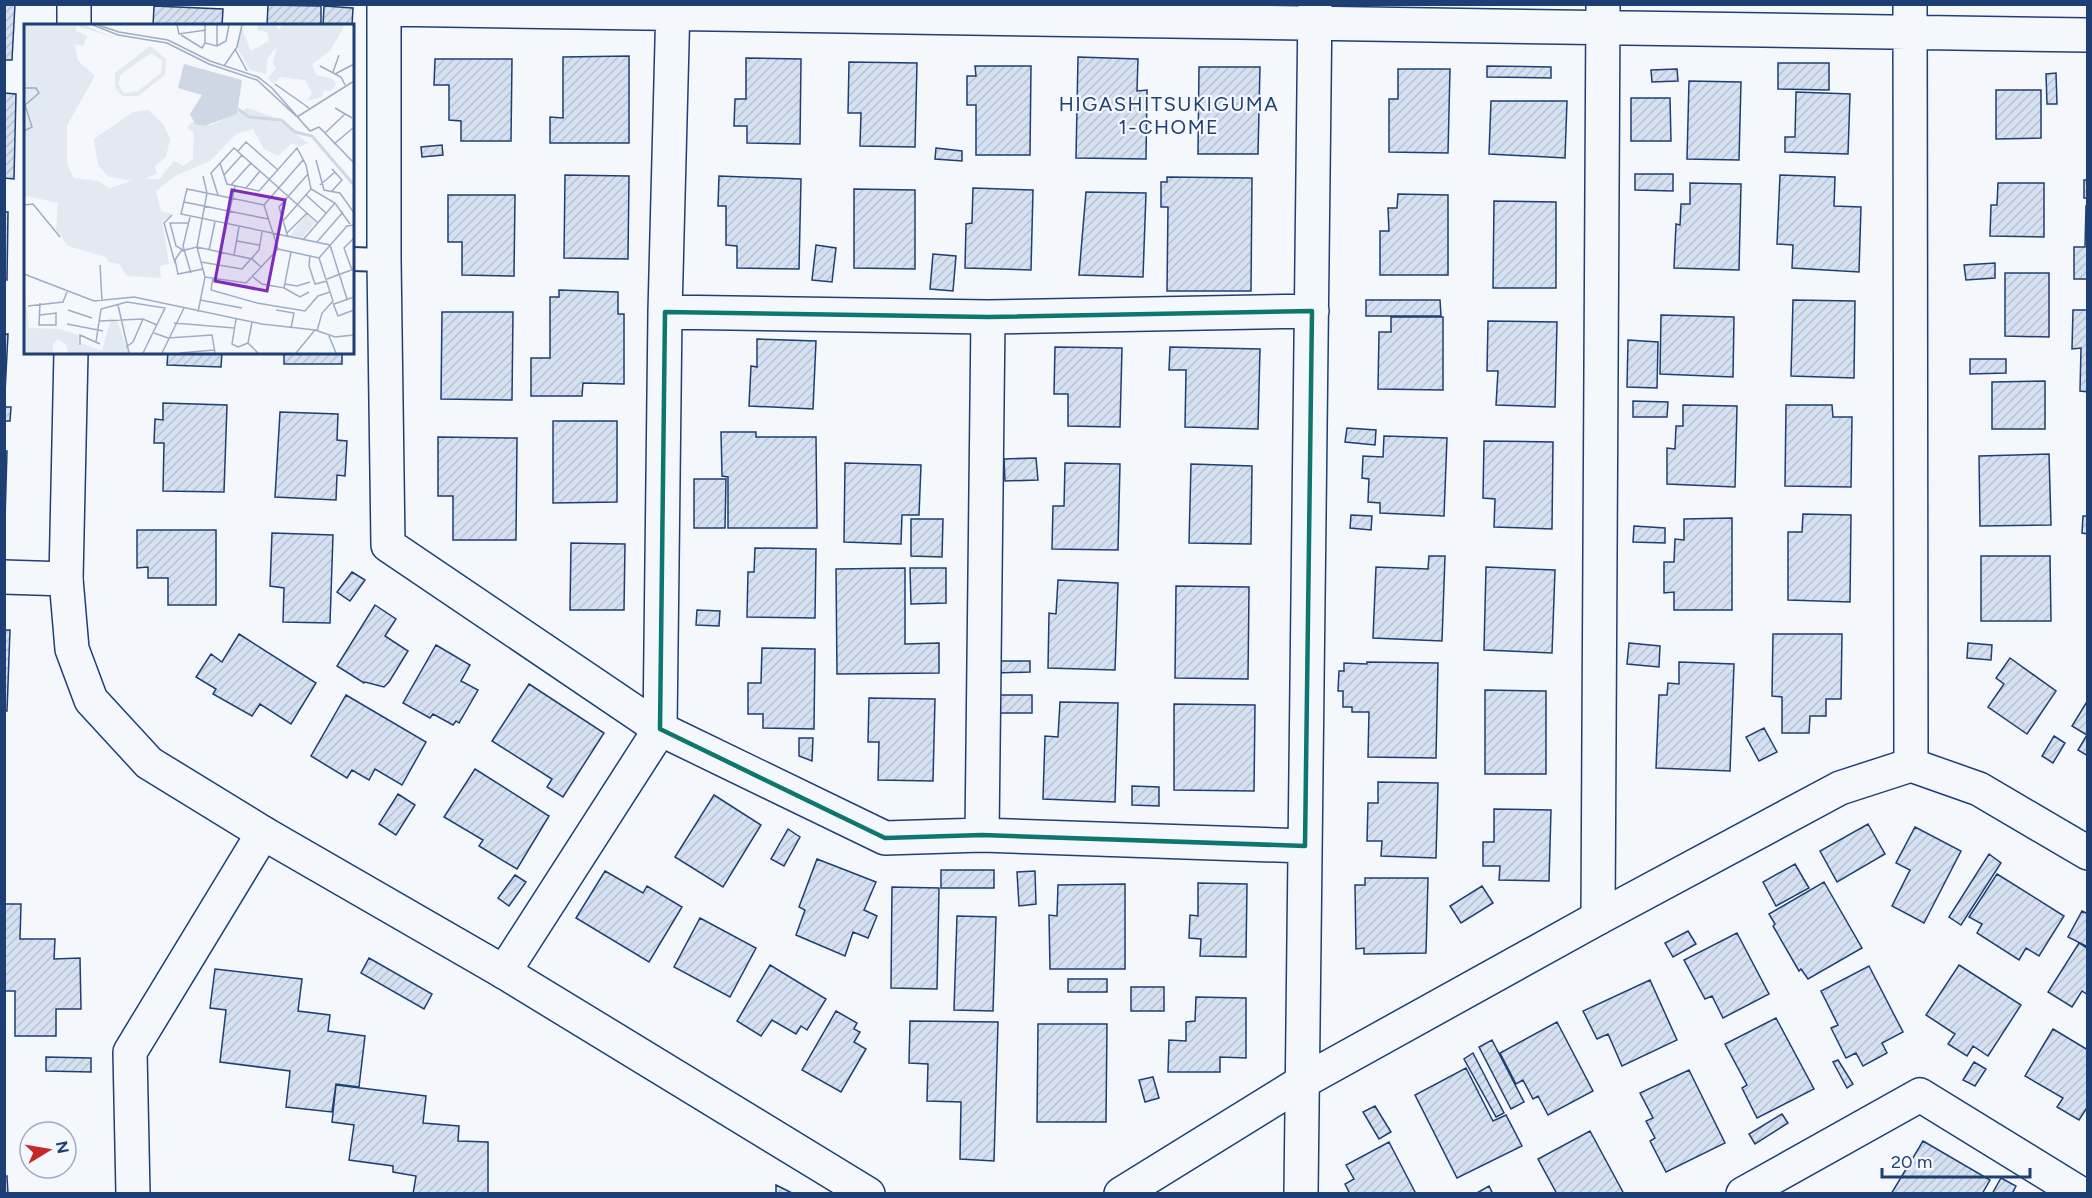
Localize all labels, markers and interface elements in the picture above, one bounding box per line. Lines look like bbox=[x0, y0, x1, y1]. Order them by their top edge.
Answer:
inset map bbox=[24, 24, 354, 354]
district label: HIGASHITSUKIGUMA 1-CHOME bbox=[1059, 92, 1279, 139]
north arrow bbox=[18, 1120, 78, 1180]
text: N bbox=[52, 1139, 73, 1155]
scale bar bbox=[1882, 1141, 2030, 1179]
text: 20 m bbox=[1891, 1151, 1932, 1173]

